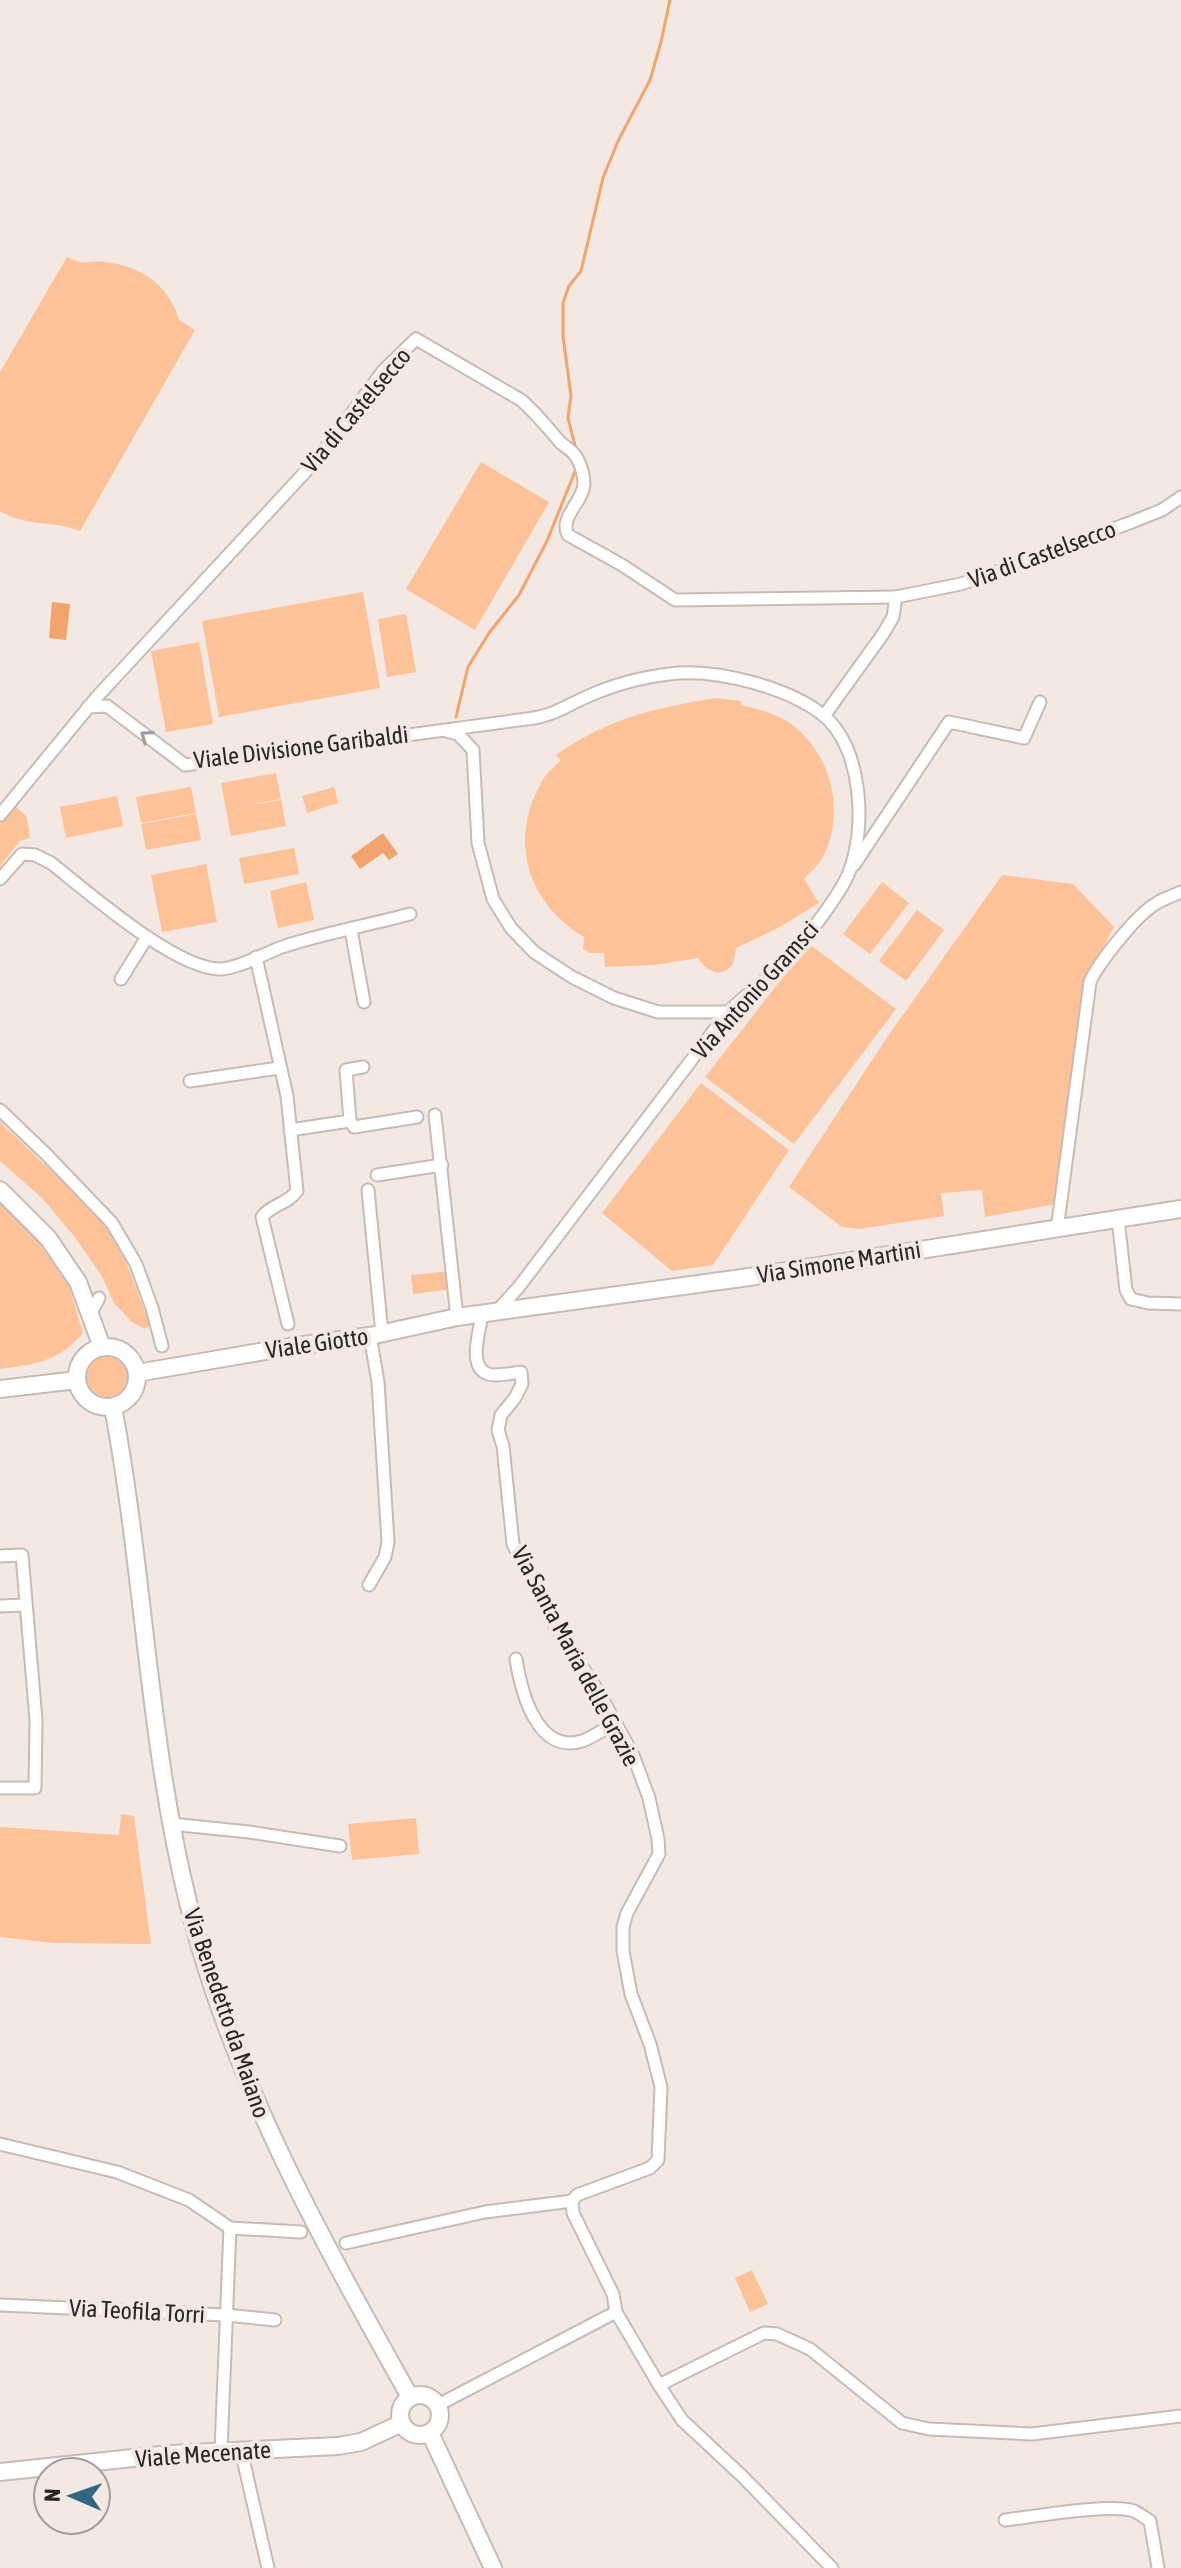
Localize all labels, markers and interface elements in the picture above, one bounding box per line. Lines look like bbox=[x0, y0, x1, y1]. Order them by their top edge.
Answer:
street label: Via di Castelsecco bbox=[296, 342, 416, 478]
street label: Via di Castelsecco bbox=[965, 515, 1119, 593]
street label: Viale Divisione Garibaldi bbox=[192, 720, 410, 774]
one-way arrow bbox=[141, 732, 155, 746]
street label: Via Antonio Gramsci bbox=[686, 916, 824, 1064]
street label: Via Simone Martini bbox=[755, 1236, 923, 1288]
street label: Viale Giotto bbox=[264, 1322, 370, 1364]
street label: Via Santa Maria delle Grazie bbox=[507, 1542, 645, 1770]
street label: Via Benedetto da Maiano bbox=[179, 1905, 275, 2121]
street label: Via Teofila Torri bbox=[68, 2294, 206, 2328]
street label: Viale Mecenate bbox=[134, 2436, 272, 2472]
north arrow bbox=[32, 2456, 112, 2536]
text: N bbox=[39, 2488, 65, 2502]

